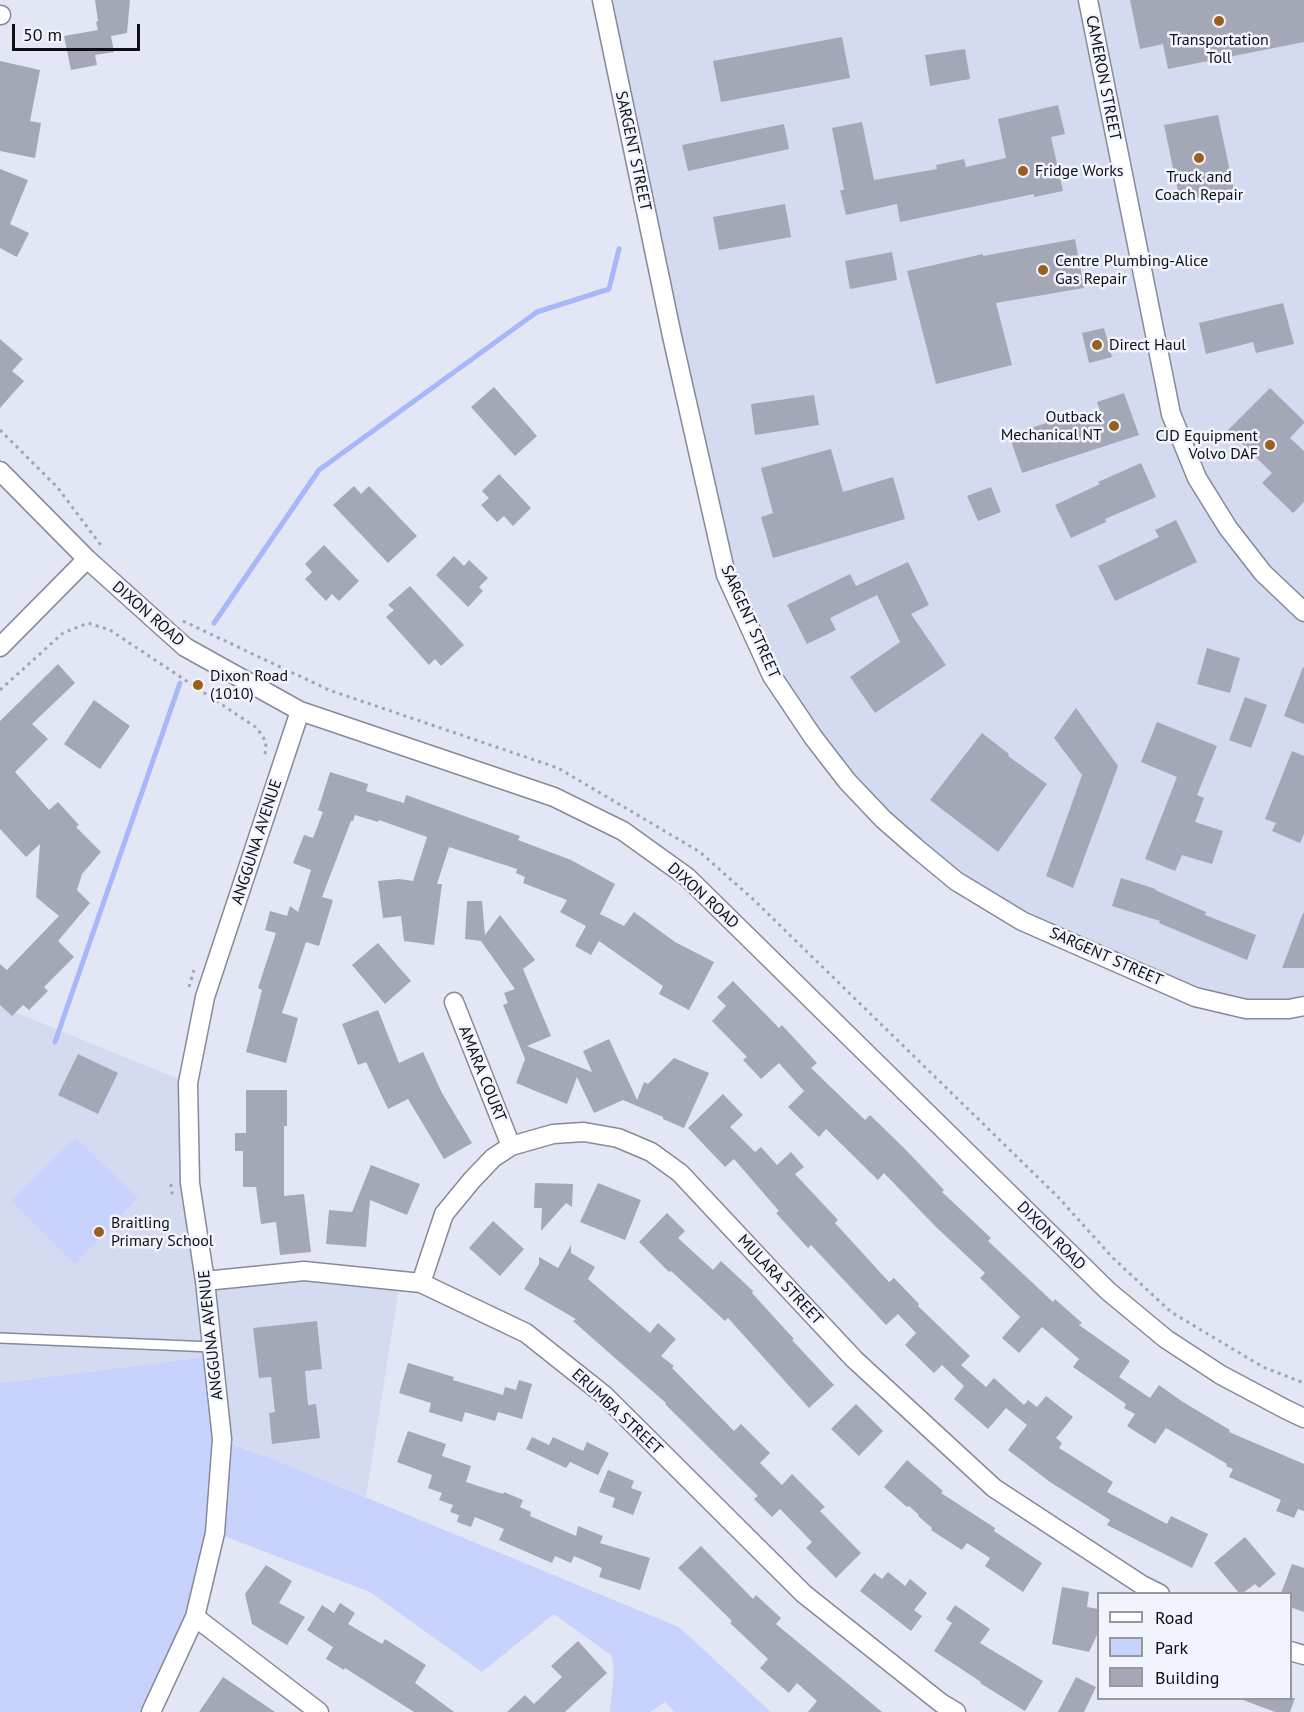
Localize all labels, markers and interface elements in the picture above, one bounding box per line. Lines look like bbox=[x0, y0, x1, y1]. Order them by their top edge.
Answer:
scale bar bbox=[15, 12, 142, 50]
street label: CAMERON STREET bbox=[1081, 14, 1125, 142]
marker: Transportation Toll bbox=[1212, 14, 1226, 28]
text: 50 m bbox=[23, 23, 62, 46]
place label: Transportation Toll bbox=[1169, 30, 1269, 68]
street label: SARGENT STREET bbox=[611, 89, 655, 213]
marker: Truck and Coach Repair bbox=[1192, 151, 1206, 165]
place label: Fridge Works bbox=[1035, 161, 1124, 181]
marker: Fridge Works bbox=[1016, 164, 1030, 178]
place label: Truck and Coach Repair bbox=[1155, 167, 1243, 205]
place label: Centre Plumbing-Alice Gas Repair bbox=[1055, 251, 1208, 289]
marker: Centre Plumbing-Alice Gas Repair bbox=[1036, 263, 1050, 277]
place label: Direct Haul bbox=[1109, 335, 1186, 355]
marker: Direct Haul bbox=[1090, 338, 1104, 352]
place label: Outback Mechanical NT bbox=[1001, 407, 1102, 445]
marker: Outback Mechanical NT bbox=[1107, 419, 1121, 433]
place label: CJD Equipment Volvo DAF bbox=[1155, 426, 1258, 464]
marker: CJD Equipment Volvo DAF bbox=[1263, 438, 1277, 452]
street label: SARGENT STREET bbox=[716, 562, 784, 682]
street label: DIXON ROAD bbox=[108, 577, 188, 651]
place label: Dixon Road (1010) bbox=[210, 666, 288, 704]
marker: Dixon Road (1010) bbox=[191, 678, 205, 692]
street label: ANGGUNA AVENUE bbox=[228, 777, 286, 907]
street label: DIXON ROAD bbox=[663, 859, 743, 933]
street label: SARGENT STREET bbox=[1046, 923, 1166, 991]
street label: AMARA COURT bbox=[454, 1023, 510, 1125]
street label: DIXON ROAD bbox=[1013, 1198, 1089, 1274]
place label: Braitling Primary School bbox=[111, 1213, 213, 1251]
marker: Braitling Primary School bbox=[92, 1225, 106, 1239]
street label: MULARA STREET bbox=[733, 1231, 827, 1329]
street label: ANGGUNA AVENUE bbox=[195, 1269, 227, 1401]
street label: ERUMBA STREET bbox=[568, 1365, 666, 1459]
legend bbox=[1097, 1592, 1292, 1700]
text: Road bbox=[1155, 1606, 1193, 1629]
text: Park bbox=[1155, 1636, 1188, 1659]
text: Building bbox=[1155, 1666, 1219, 1689]

